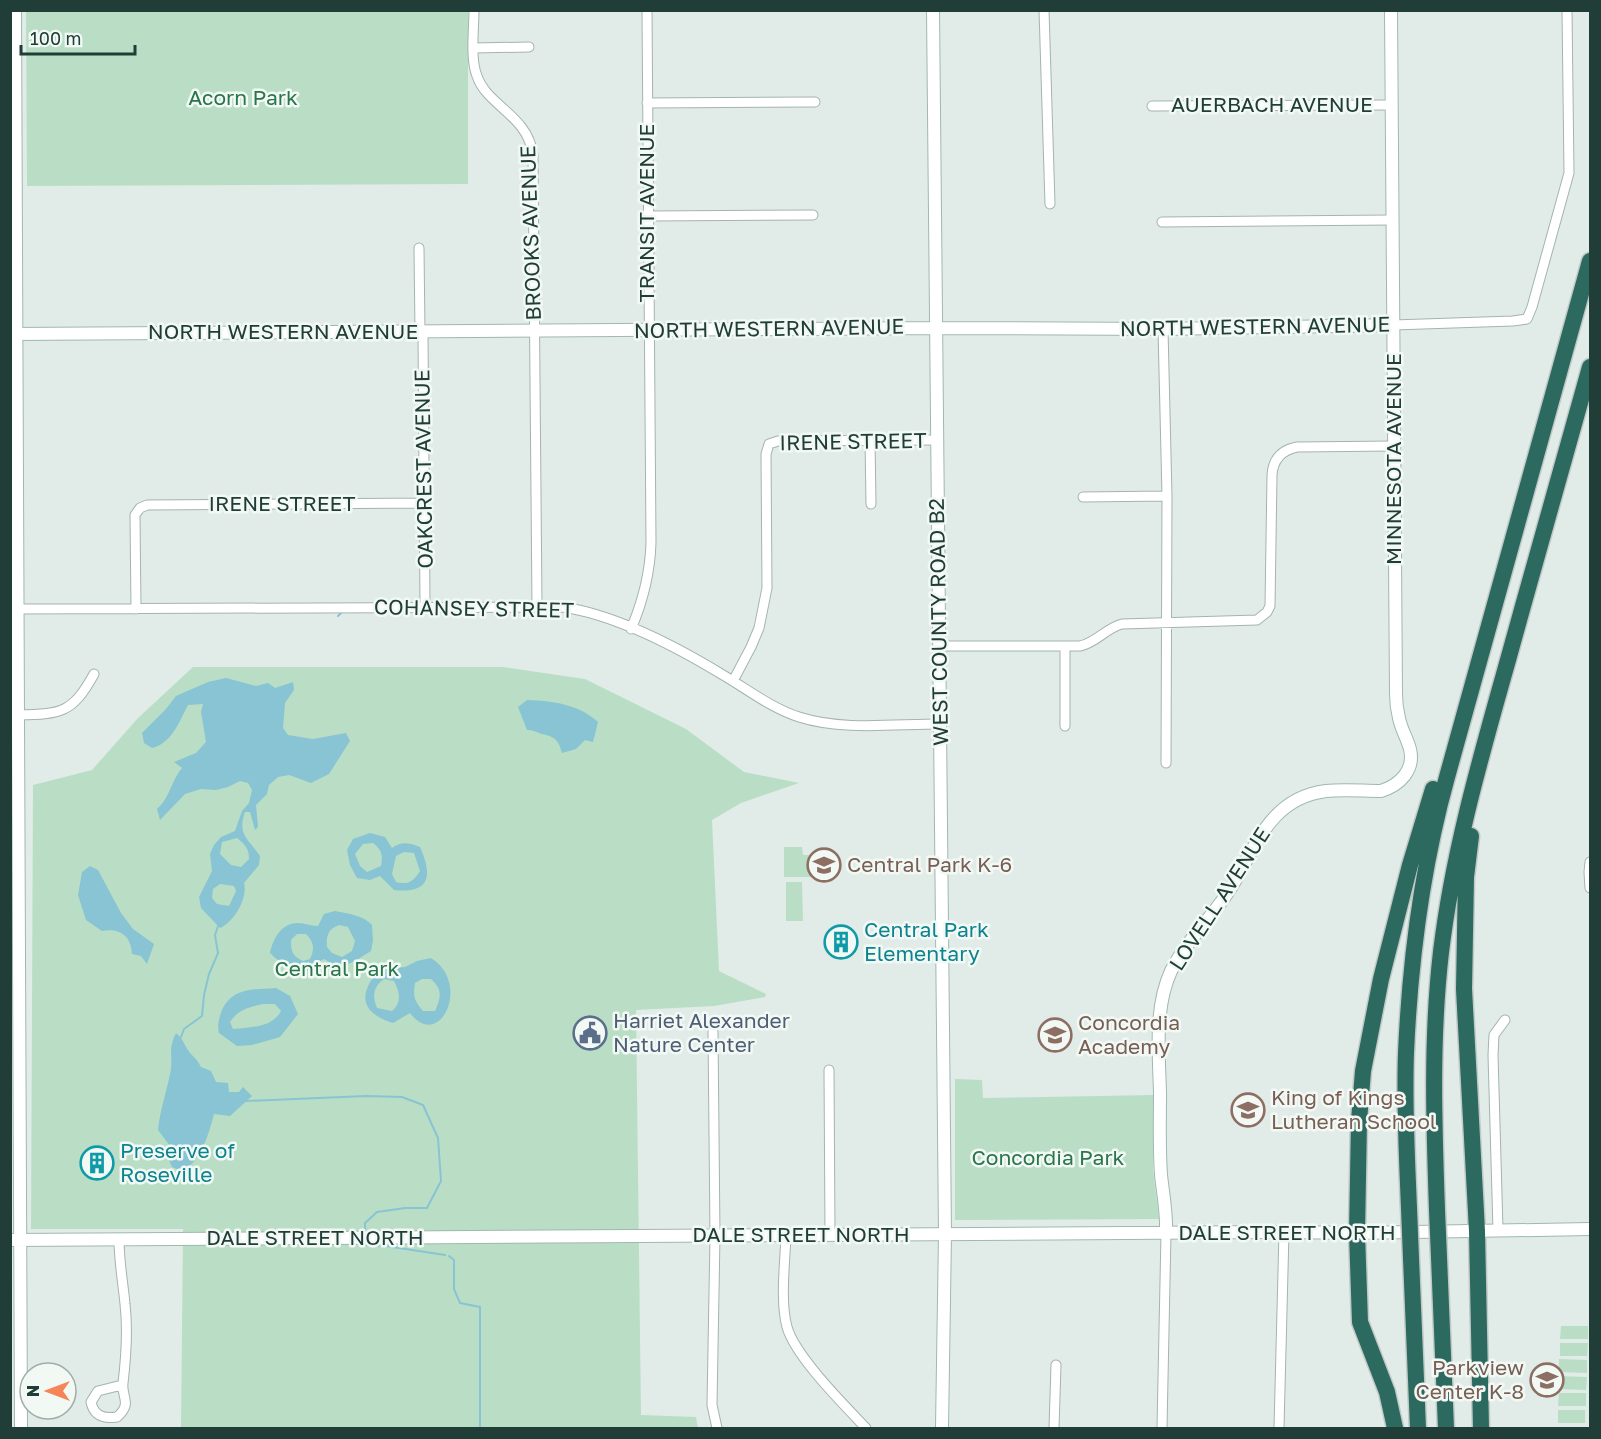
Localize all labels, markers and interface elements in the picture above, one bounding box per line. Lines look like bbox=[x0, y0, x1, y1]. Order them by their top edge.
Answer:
scale bar bbox=[21, 18, 135, 56]
text: 100 m bbox=[30, 27, 81, 49]
park label: Acorn Park bbox=[188, 84, 298, 110]
street label: AUERBACH AVENUE bbox=[1171, 91, 1373, 117]
street label: TRANSIT AVENUE bbox=[633, 124, 659, 302]
street label: BROOKS AVENUE bbox=[514, 145, 546, 321]
street label: NORTH WESTERN AVENUE bbox=[1120, 311, 1390, 341]
street label: NORTH WESTERN AVENUE bbox=[634, 313, 904, 343]
street label: NORTH WESTERN AVENUE bbox=[148, 318, 418, 344]
street label: MINNESOTA AVENUE bbox=[1380, 353, 1406, 565]
street label: OAKCREST AVENUE bbox=[408, 369, 438, 569]
street label: IRENE STREET bbox=[779, 427, 927, 455]
street label: IRENE STREET bbox=[208, 490, 356, 516]
street label: WEST COUNTY ROAD B2 bbox=[923, 498, 953, 746]
street label: COHANSEY STREET bbox=[374, 593, 574, 623]
street label: LOVELL AVENUE bbox=[1163, 822, 1275, 975]
school or university icon: Central Park K-6 bbox=[806, 847, 842, 883]
place label: Central Park K-6 bbox=[847, 851, 1012, 877]
place label: Central Park Elementary bbox=[864, 916, 989, 966]
building icon: Central Park Elementary bbox=[823, 924, 859, 960]
park label: Central Park bbox=[275, 955, 400, 981]
place label: Harriet Alexander Nature Center bbox=[613, 1007, 790, 1057]
place label: Concordia Academy bbox=[1078, 1009, 1180, 1059]
public building icon: Harriet Alexander Nature Center bbox=[572, 1015, 608, 1051]
school or university icon: Concordia Academy bbox=[1037, 1017, 1073, 1053]
place label: King of Kings Lutheran School bbox=[1271, 1084, 1436, 1134]
school or university icon: King of Kings Lutheran School bbox=[1230, 1092, 1266, 1128]
place label: Preserve of Roseville bbox=[120, 1137, 235, 1187]
park label: Concordia Park bbox=[972, 1144, 1125, 1170]
building icon: Preserve of Roseville bbox=[79, 1145, 115, 1181]
street label: DALE STREET NORTH bbox=[1178, 1219, 1396, 1245]
street label: DALE STREET NORTH bbox=[692, 1221, 910, 1247]
street label: DALE STREET NORTH bbox=[206, 1224, 424, 1250]
place label: Parkview Center K-8 bbox=[1416, 1354, 1524, 1404]
north arrow bbox=[18, 1361, 78, 1421]
school or university icon: Parkview Center K-8 bbox=[1529, 1362, 1565, 1398]
text: N bbox=[23, 1385, 43, 1397]

